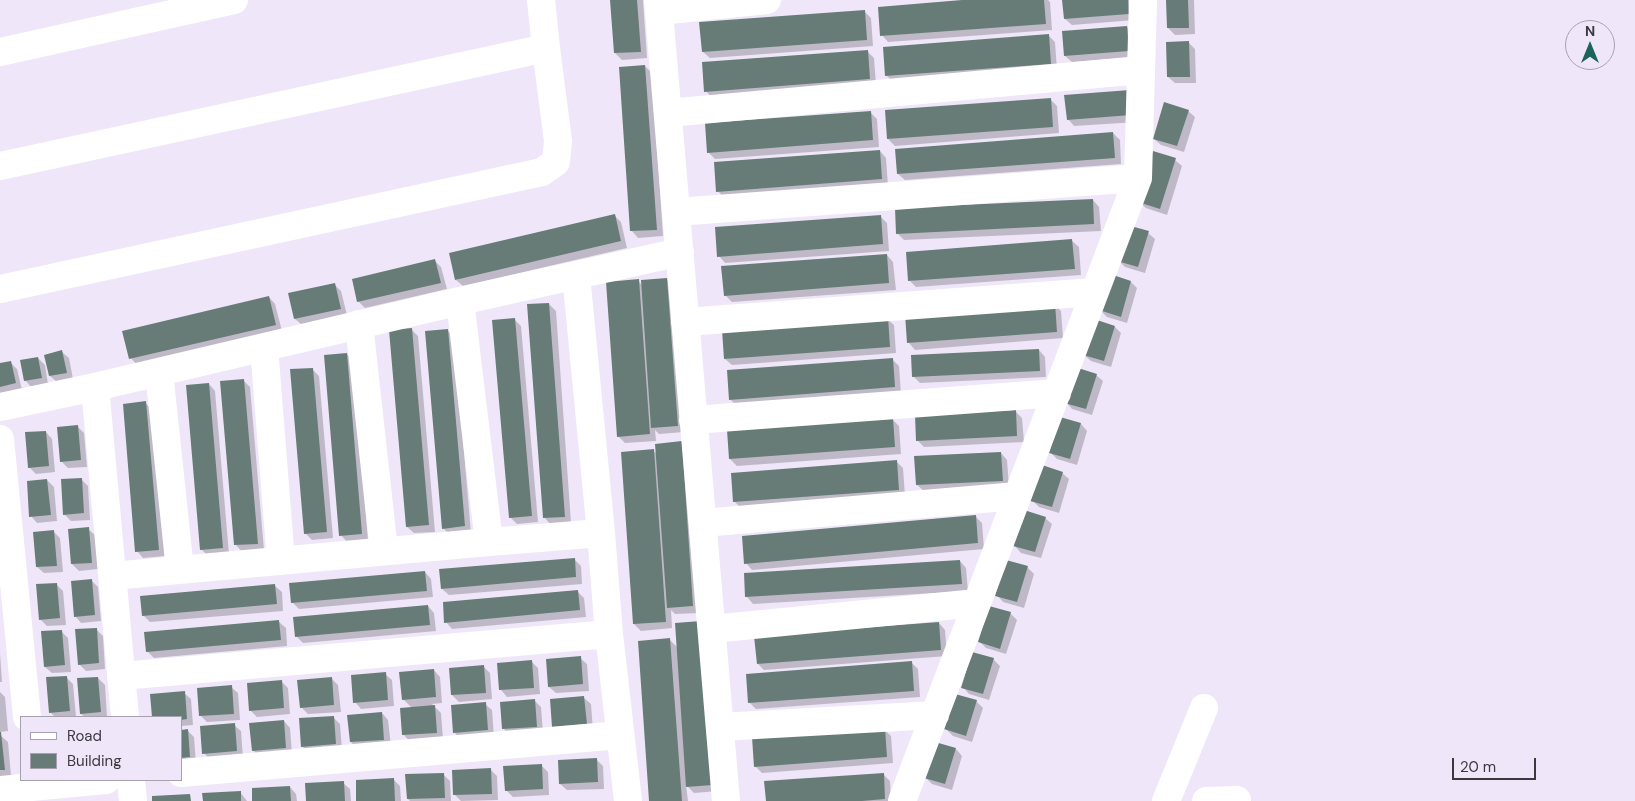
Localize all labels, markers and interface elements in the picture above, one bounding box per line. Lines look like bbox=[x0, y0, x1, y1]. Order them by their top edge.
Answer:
north arrow bbox=[1565, 20, 1615, 70]
text: N bbox=[1585, 22, 1595, 40]
legend bbox=[20, 716, 182, 781]
text: Road bbox=[67, 726, 102, 746]
scale bar bbox=[1455, 748, 1539, 780]
text: Building bbox=[67, 751, 122, 771]
text: 20 m bbox=[1460, 757, 1496, 777]

